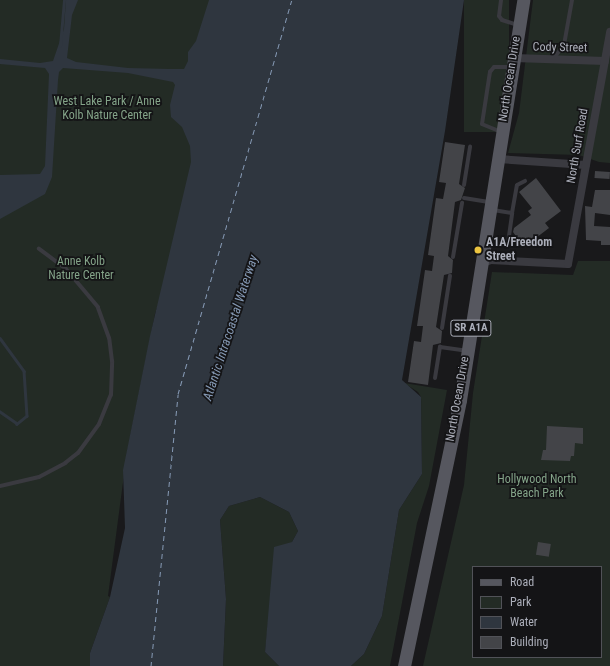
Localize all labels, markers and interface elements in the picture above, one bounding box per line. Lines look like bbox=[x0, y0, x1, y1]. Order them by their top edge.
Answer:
street label: North Ocean Drive bbox=[496, 35, 524, 123]
street label: Cody Street bbox=[533, 40, 587, 56]
park label: West Lake Park / Anne Kolb Nature Center bbox=[53, 95, 161, 123]
street label: North Surf Road bbox=[564, 107, 592, 185]
place label: A1A/Freedom Street bbox=[486, 236, 552, 264]
marker: A1A/Freedom Street bbox=[473, 245, 483, 255]
water label: Atlantic Intracoastal Waterway bbox=[200, 253, 262, 403]
park label: Anne Kolb Nature Center bbox=[48, 255, 114, 283]
road number: SR A1A bbox=[450, 319, 492, 337]
street label: North Ocean Drive bbox=[443, 355, 473, 443]
park label: Hollywood North Beach Park bbox=[497, 473, 577, 501]
legend bbox=[472, 566, 602, 658]
text: Road bbox=[510, 575, 534, 589]
text: Park bbox=[510, 595, 531, 609]
text: Water bbox=[510, 615, 538, 629]
text: Building bbox=[510, 635, 548, 649]

